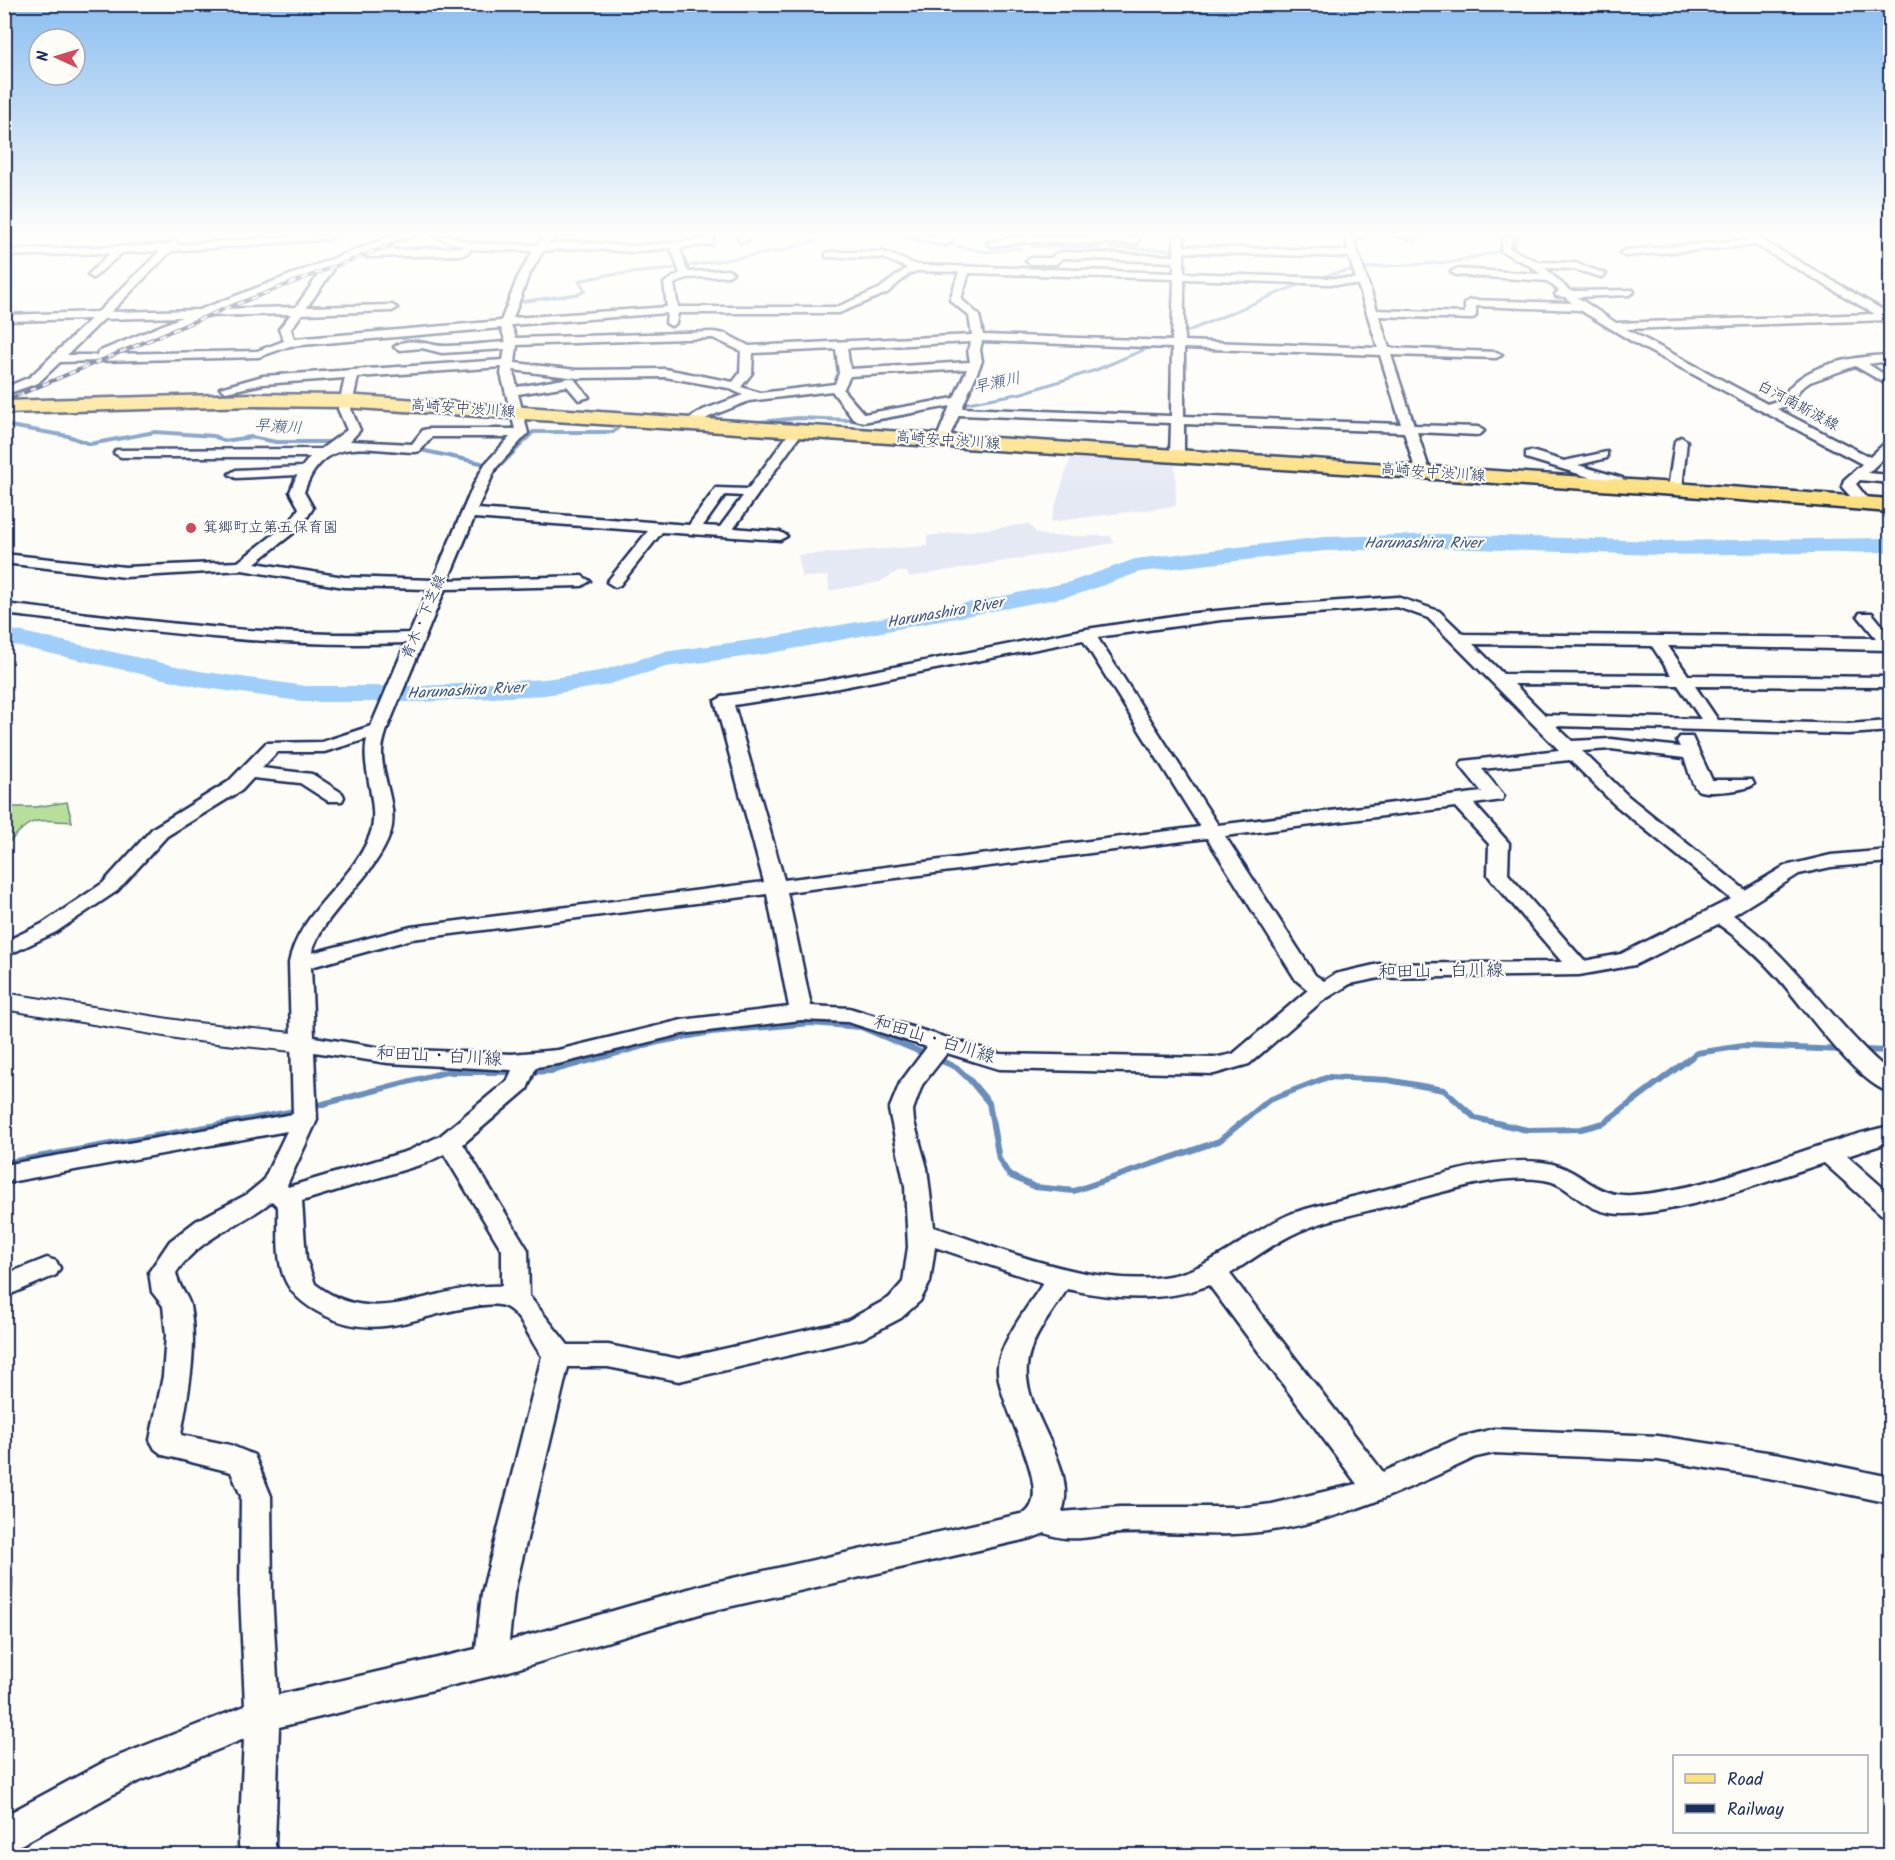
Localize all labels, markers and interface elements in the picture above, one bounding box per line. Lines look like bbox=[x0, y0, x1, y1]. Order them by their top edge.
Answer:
north arrow bbox=[27, 27, 87, 87]
text: N bbox=[31, 50, 56, 62]
water label: 早瀬川 bbox=[971, 366, 1023, 400]
street label: 白河南斯波線 bbox=[1753, 374, 1843, 438]
street label: 高崎安中渋川線 bbox=[410, 393, 516, 425]
water label: 早瀬川 bbox=[253, 413, 303, 441]
street label: 高崎安中渋川線 bbox=[895, 425, 1001, 457]
street label: 高崎安中渋川線 bbox=[1380, 457, 1486, 489]
place label: 箕郷町立第五保育園 bbox=[203, 516, 338, 540]
marker: 箕郷町立第五保育園 bbox=[184, 521, 198, 535]
water label: Harunashira River bbox=[1364, 531, 1486, 556]
street label: 青木・下芝線 bbox=[395, 571, 453, 663]
water label: Harunashira River bbox=[885, 590, 1009, 636]
water label: Harunashira River bbox=[406, 675, 529, 707]
street label: 和田山・白川線 bbox=[1378, 956, 1504, 988]
street label: 和田山・白川線 bbox=[870, 1008, 998, 1072]
street label: 和田山・白川線 bbox=[375, 1039, 503, 1075]
legend bbox=[1673, 1755, 1868, 1833]
text: Road bbox=[1727, 1766, 1764, 1795]
text: Railway bbox=[1727, 1796, 1784, 1825]

